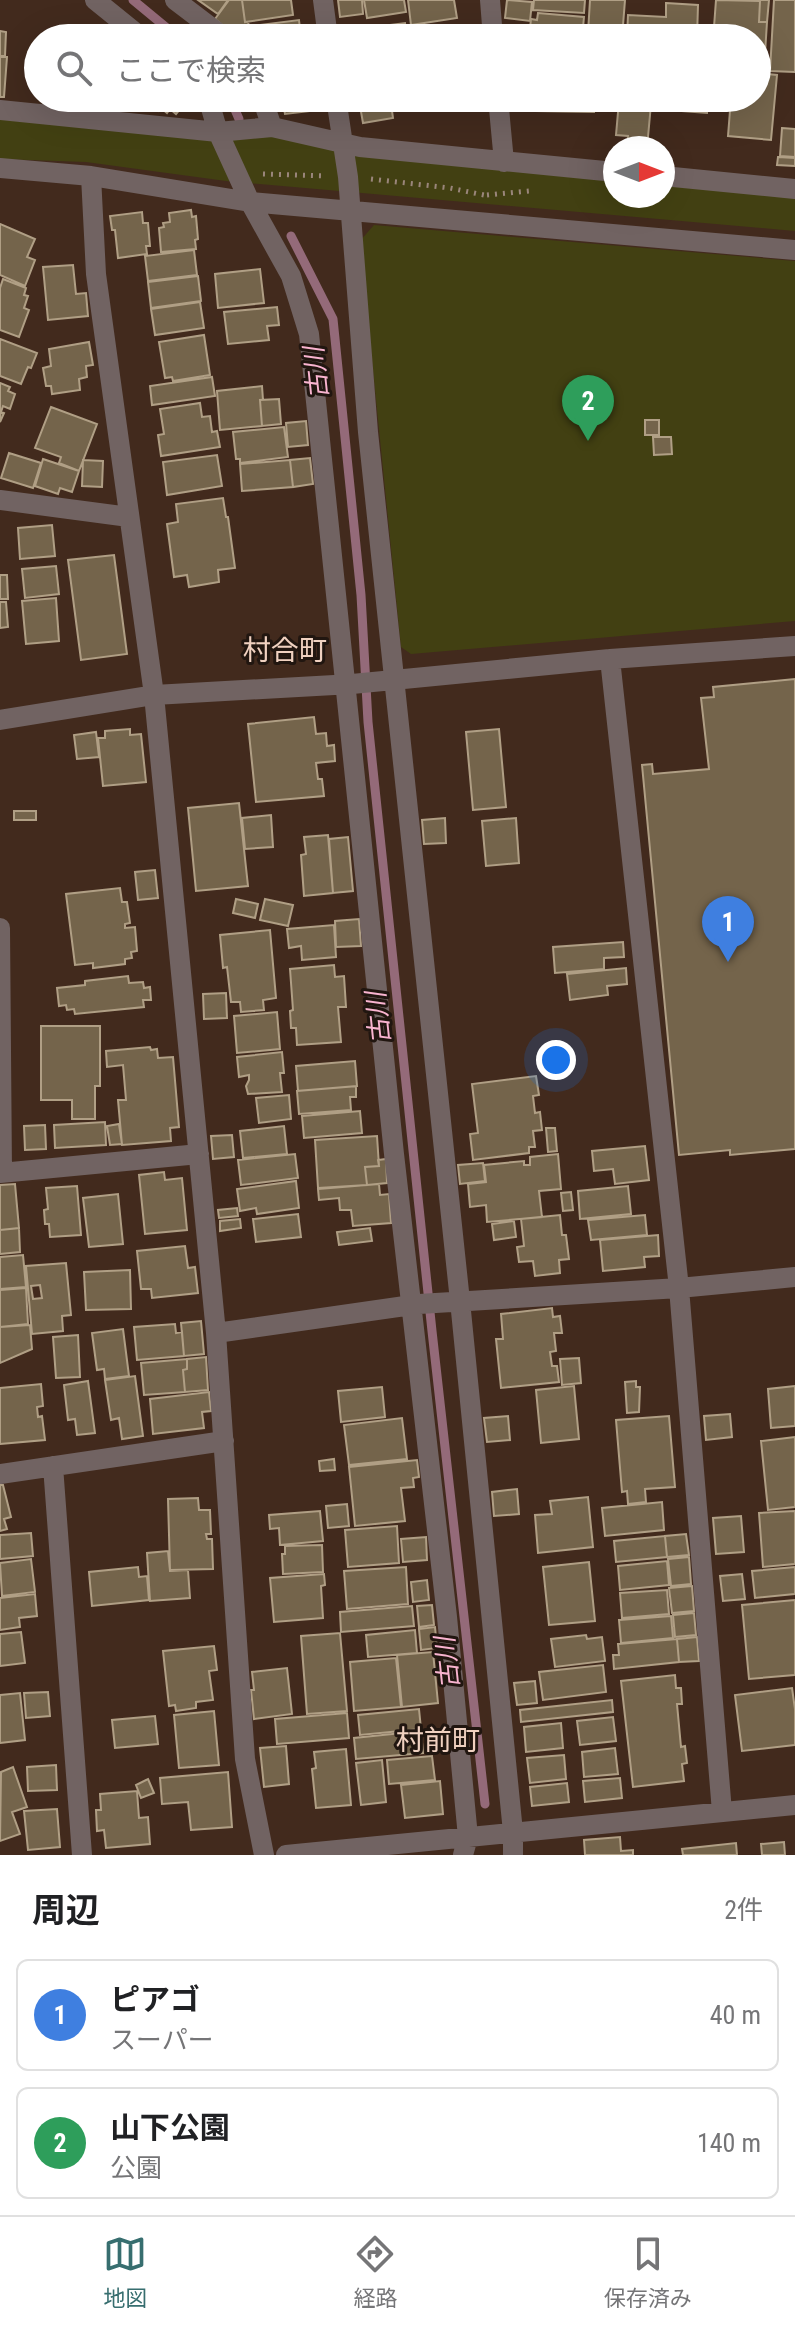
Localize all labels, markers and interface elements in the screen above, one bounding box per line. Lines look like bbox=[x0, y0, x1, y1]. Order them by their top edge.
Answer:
search box bbox=[24, 24, 771, 112]
icon: search bbox=[52, 46, 96, 90]
text: ここで検索 bbox=[116, 53, 266, 88]
north arrow bbox=[603, 136, 675, 208]
water label: 古川 bbox=[298, 343, 334, 400]
pin: 2 bbox=[562, 375, 614, 441]
district label: 村合町 bbox=[243, 634, 327, 667]
pin: 1 bbox=[702, 896, 754, 962]
water label: 古川 bbox=[360, 988, 396, 1045]
your location bbox=[536, 1040, 576, 1080]
water label: 古川 bbox=[429, 1633, 465, 1690]
district label: 村前町 bbox=[396, 1724, 480, 1757]
text: 周辺 bbox=[32, 1890, 100, 1930]
text: 2件 bbox=[724, 1895, 763, 1925]
text: ピアゴ bbox=[110, 1982, 200, 2017]
text: 1 bbox=[53, 2000, 67, 2030]
text: 40 m bbox=[710, 2000, 761, 2030]
text: スーパー bbox=[110, 2025, 214, 2055]
text: 山下公園 bbox=[110, 2110, 230, 2145]
text: 2 bbox=[53, 2128, 67, 2158]
text: 140 m bbox=[697, 2128, 761, 2158]
text: 公園 bbox=[110, 2153, 162, 2183]
tab: 地図 bbox=[103, 2232, 147, 2312]
tab: 経路 bbox=[353, 2232, 398, 2312]
tab: 保存済み bbox=[604, 2232, 692, 2312]

